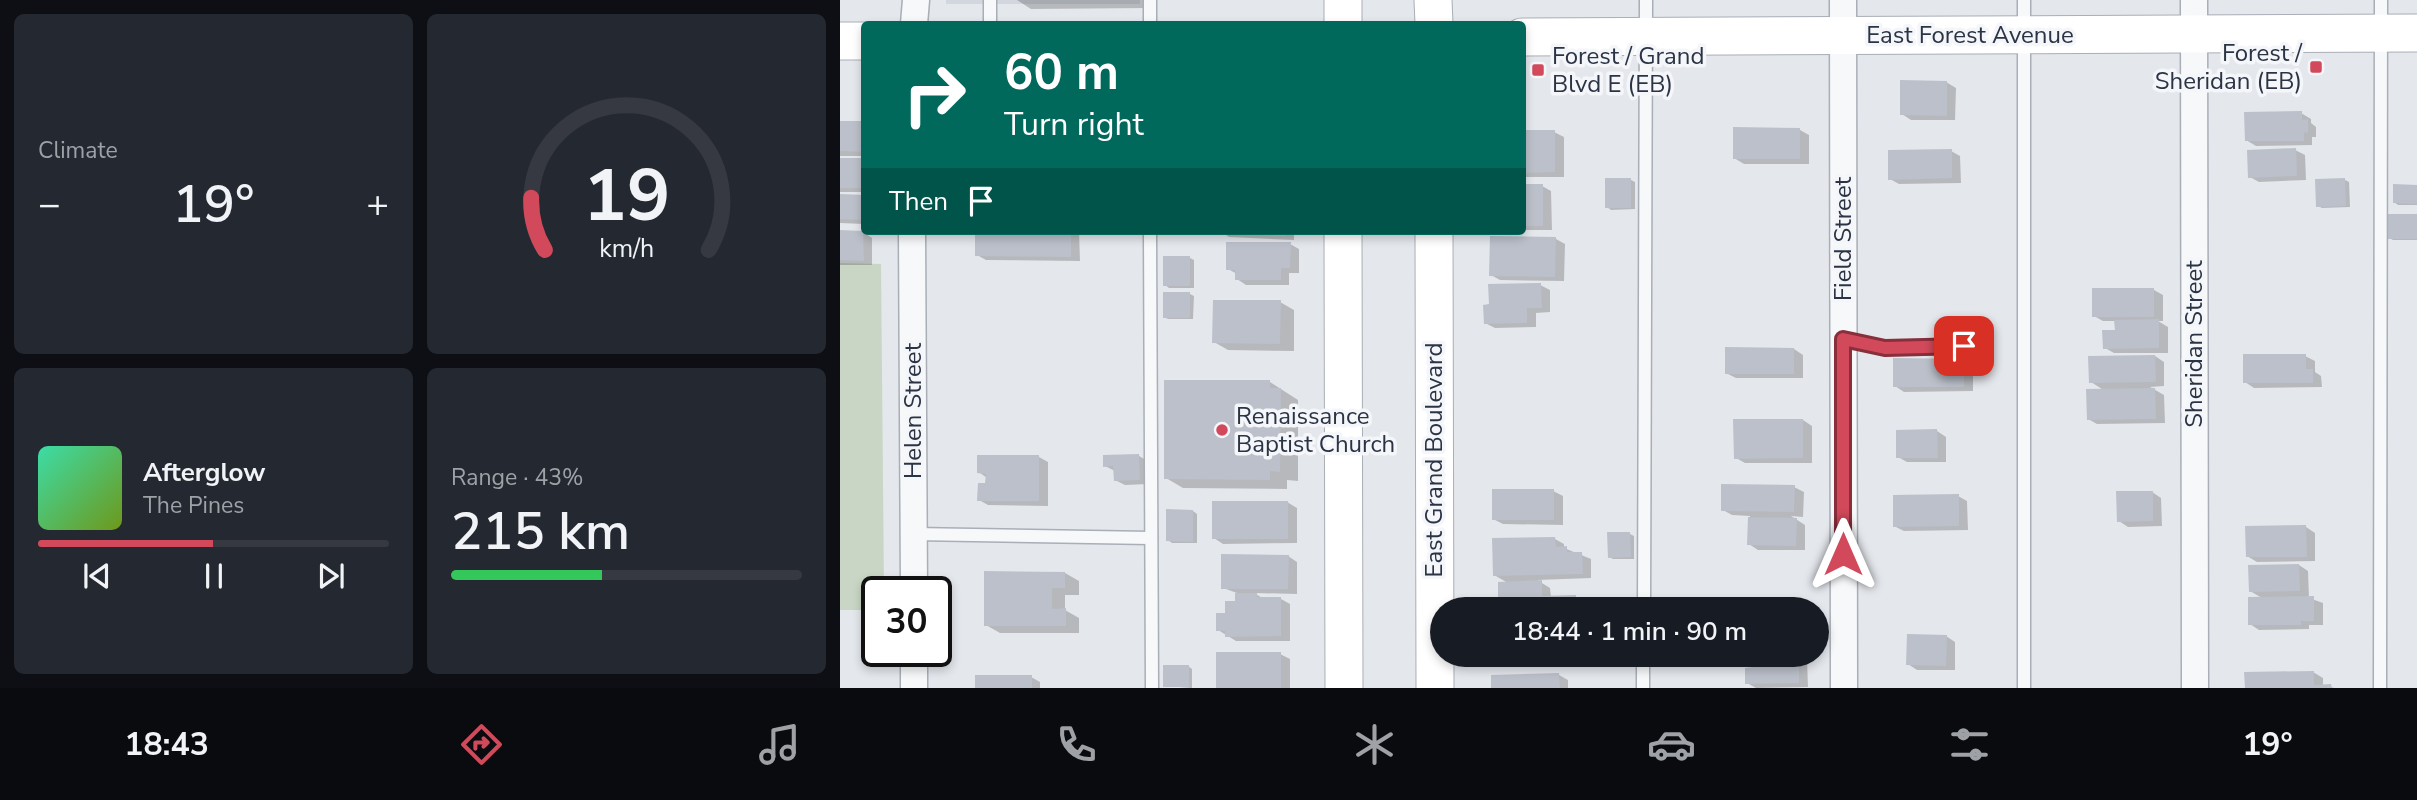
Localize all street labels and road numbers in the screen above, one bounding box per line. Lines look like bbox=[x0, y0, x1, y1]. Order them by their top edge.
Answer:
street label: East Forest Avenue bbox=[1866, 19, 2074, 51]
street label: Field Street bbox=[1827, 176, 1859, 301]
street label: Sheridan Street bbox=[2178, 260, 2210, 428]
street label: Helen Street bbox=[897, 342, 929, 479]
street label: East Grand Boulevard bbox=[1418, 343, 1450, 577]

